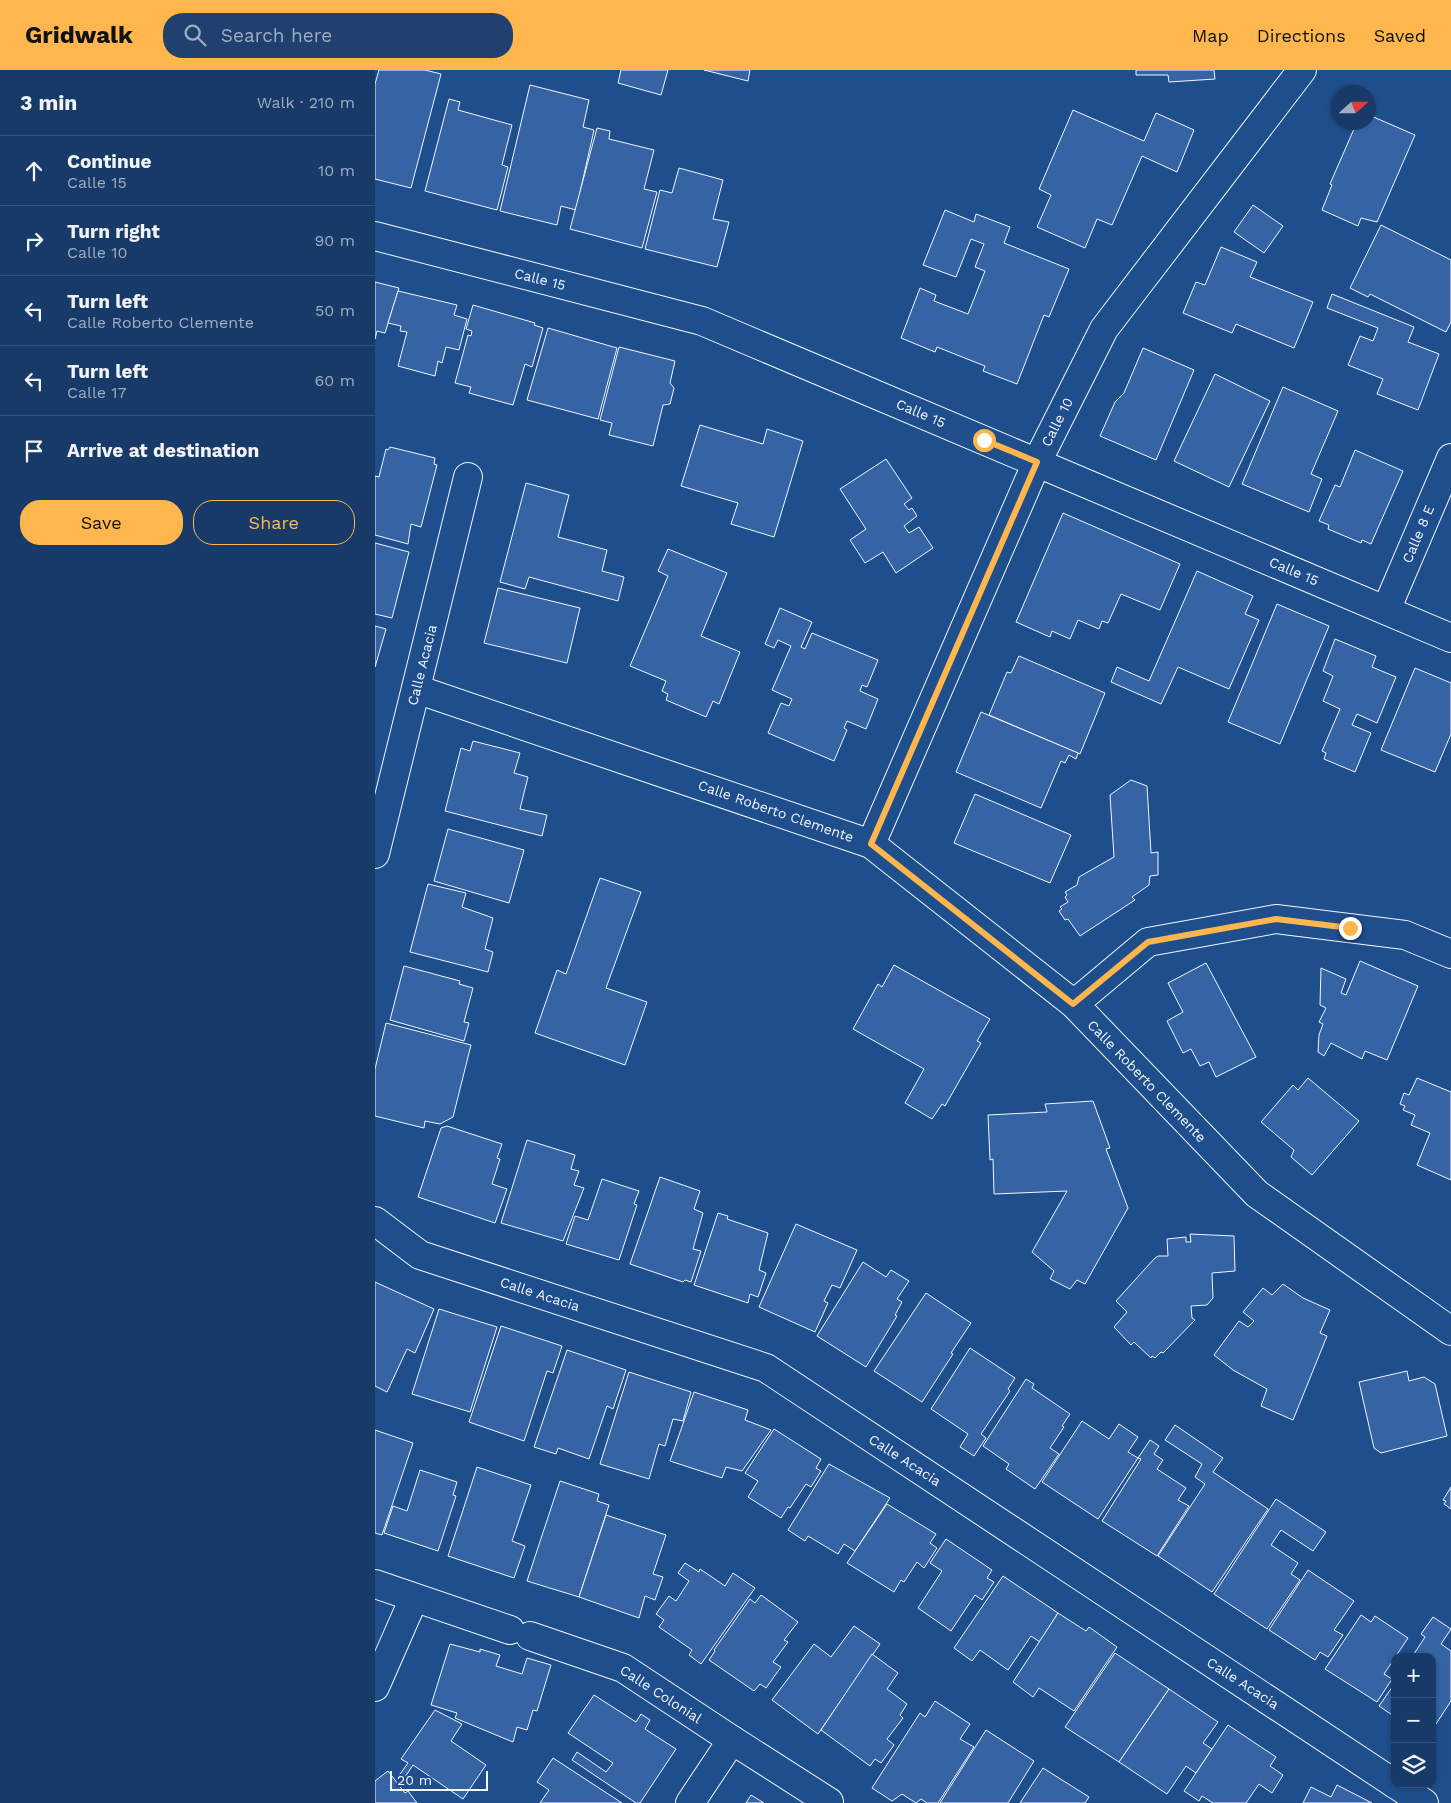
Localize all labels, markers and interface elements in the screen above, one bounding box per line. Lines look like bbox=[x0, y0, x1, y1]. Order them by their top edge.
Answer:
search box bbox=[163, 13, 513, 58]
text: Gridwalk bbox=[25, 21, 133, 49]
icon: search bbox=[181, 21, 209, 49]
text: Search here bbox=[221, 24, 332, 47]
text: Map bbox=[1192, 25, 1229, 46]
text: Directions bbox=[1257, 25, 1346, 46]
text: Saved bbox=[1374, 25, 1426, 46]
north arrow bbox=[1331, 85, 1376, 130]
text: 3 min bbox=[20, 90, 77, 115]
text: Walk · 210 m bbox=[257, 93, 355, 112]
text: Continue bbox=[67, 150, 151, 173]
icon: ahead bbox=[20, 157, 48, 185]
text: 10 m bbox=[318, 161, 355, 180]
text: Calle 15 bbox=[67, 173, 127, 192]
text: Turn right bbox=[67, 220, 160, 243]
icon: right bbox=[20, 227, 48, 255]
text: 90 m bbox=[314, 231, 355, 250]
text: Calle 10 bbox=[67, 243, 127, 262]
street label: Calle 15 bbox=[513, 265, 567, 293]
text: Turn left bbox=[67, 290, 148, 313]
icon: left bbox=[20, 297, 48, 325]
text: 50 m bbox=[315, 301, 355, 320]
text: Calle Roberto Clemente bbox=[67, 313, 254, 332]
text: Turn left bbox=[67, 360, 148, 383]
icon: left bbox=[20, 367, 48, 395]
text: 60 m bbox=[315, 371, 355, 390]
text: Calle 17 bbox=[67, 383, 126, 402]
street label: Calle 15 bbox=[894, 395, 948, 431]
street label: Calle 10 bbox=[1038, 395, 1076, 449]
route start bbox=[973, 429, 996, 452]
icon: arrive bbox=[20, 437, 48, 465]
text: Arrive at destination bbox=[67, 439, 259, 462]
button: Save bbox=[20, 500, 183, 545]
button: Share bbox=[193, 500, 355, 545]
street label: Calle 8 E bbox=[1399, 503, 1437, 565]
street label: Calle 15 bbox=[1267, 553, 1321, 589]
street label: Calle Acacia bbox=[404, 623, 440, 707]
street label: Calle Roberto Clemente bbox=[696, 777, 856, 845]
route end bbox=[1339, 917, 1362, 940]
street label: Calle Roberto Clemente bbox=[1084, 1017, 1210, 1145]
street label: Calle Acacia bbox=[498, 1274, 582, 1314]
street label: Calle Acacia bbox=[866, 1431, 944, 1489]
map controls bbox=[1391, 1653, 1436, 1788]
button: + bbox=[1391, 1653, 1436, 1698]
street label: Calle Acacia bbox=[1204, 1654, 1282, 1712]
street label: Calle Colonial bbox=[617, 1662, 705, 1727]
button: − bbox=[1391, 1698, 1436, 1743]
button: layers bbox=[1391, 1743, 1436, 1788]
scale bar bbox=[390, 1768, 487, 1791]
text: 20 m bbox=[397, 1772, 432, 1788]

